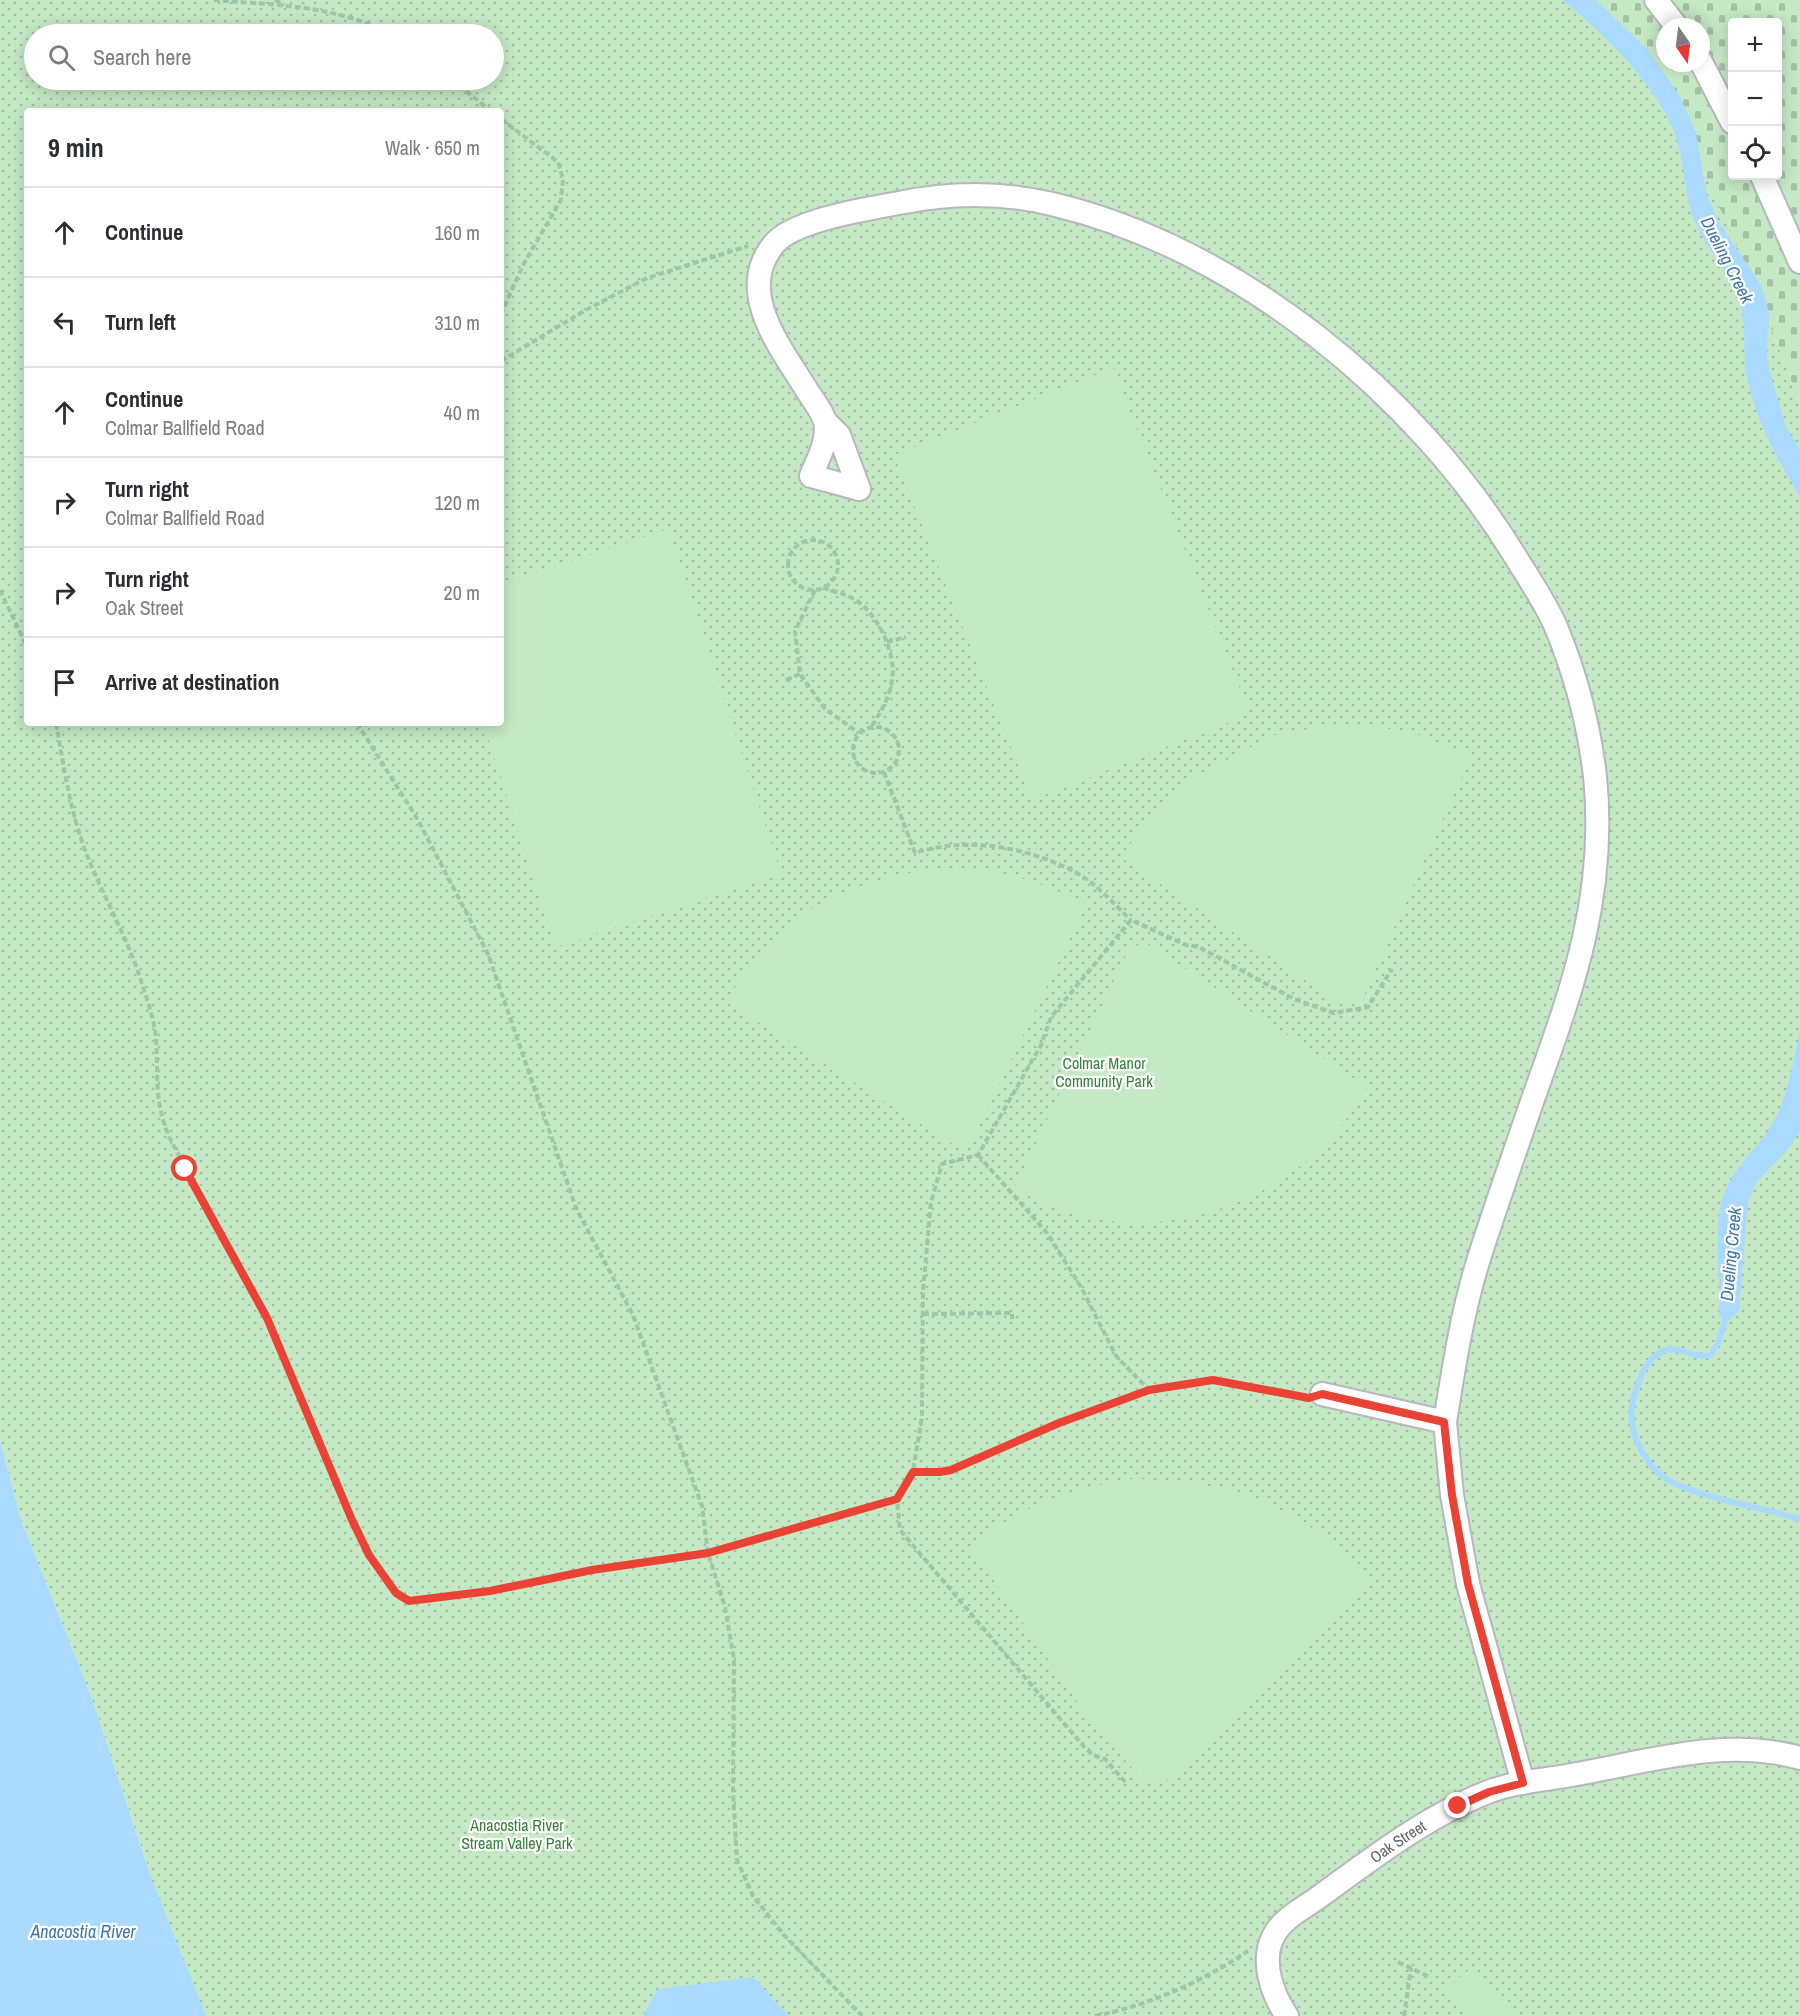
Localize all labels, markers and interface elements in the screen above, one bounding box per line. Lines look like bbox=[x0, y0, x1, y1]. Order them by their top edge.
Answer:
north arrow bbox=[1656, 18, 1710, 72]
map controls bbox=[1728, 18, 1782, 180]
button: + bbox=[1728, 18, 1782, 72]
search box bbox=[24, 24, 504, 90]
icon: search bbox=[45, 41, 78, 74]
text: Search here bbox=[93, 42, 191, 72]
button: − bbox=[1728, 72, 1782, 126]
button: locate bbox=[1728, 126, 1782, 180]
text: 9 min bbox=[48, 130, 104, 165]
text: Walk · 650 m bbox=[385, 134, 480, 161]
water label: Dueling Creek bbox=[1695, 212, 1760, 308]
icon: ahead bbox=[48, 216, 81, 249]
text: Continue bbox=[105, 217, 183, 247]
text: 160 m bbox=[434, 219, 480, 246]
icon: left bbox=[48, 306, 81, 339]
text: Turn left bbox=[105, 307, 176, 337]
text: 310 m bbox=[434, 309, 480, 336]
text: Continue bbox=[105, 384, 183, 414]
icon: ahead bbox=[48, 396, 81, 429]
text: 40 m bbox=[444, 399, 480, 426]
text: Colmar Ballfield Road bbox=[105, 414, 265, 441]
text: Turn right bbox=[105, 474, 189, 504]
icon: right bbox=[48, 486, 81, 519]
text: 120 m bbox=[434, 489, 480, 516]
text: Colmar Ballfield Road bbox=[105, 504, 265, 531]
text: Turn right bbox=[105, 564, 189, 594]
icon: right bbox=[48, 576, 81, 609]
text: 20 m bbox=[444, 579, 480, 606]
text: Oak Street bbox=[105, 594, 183, 621]
icon: arrive bbox=[48, 666, 81, 699]
text: Arrive at destination bbox=[105, 667, 279, 697]
park label: Colmar Manor Community Park bbox=[1055, 1052, 1153, 1092]
route start bbox=[171, 1155, 197, 1181]
water label: Dueling Creek bbox=[1714, 1205, 1747, 1302]
route end bbox=[1444, 1792, 1470, 1818]
park label: Anacostia River Stream Valley Park bbox=[461, 1814, 573, 1854]
street label: Oak Street bbox=[1365, 1815, 1430, 1868]
water label: Anacostia River bbox=[29, 1919, 137, 1944]

